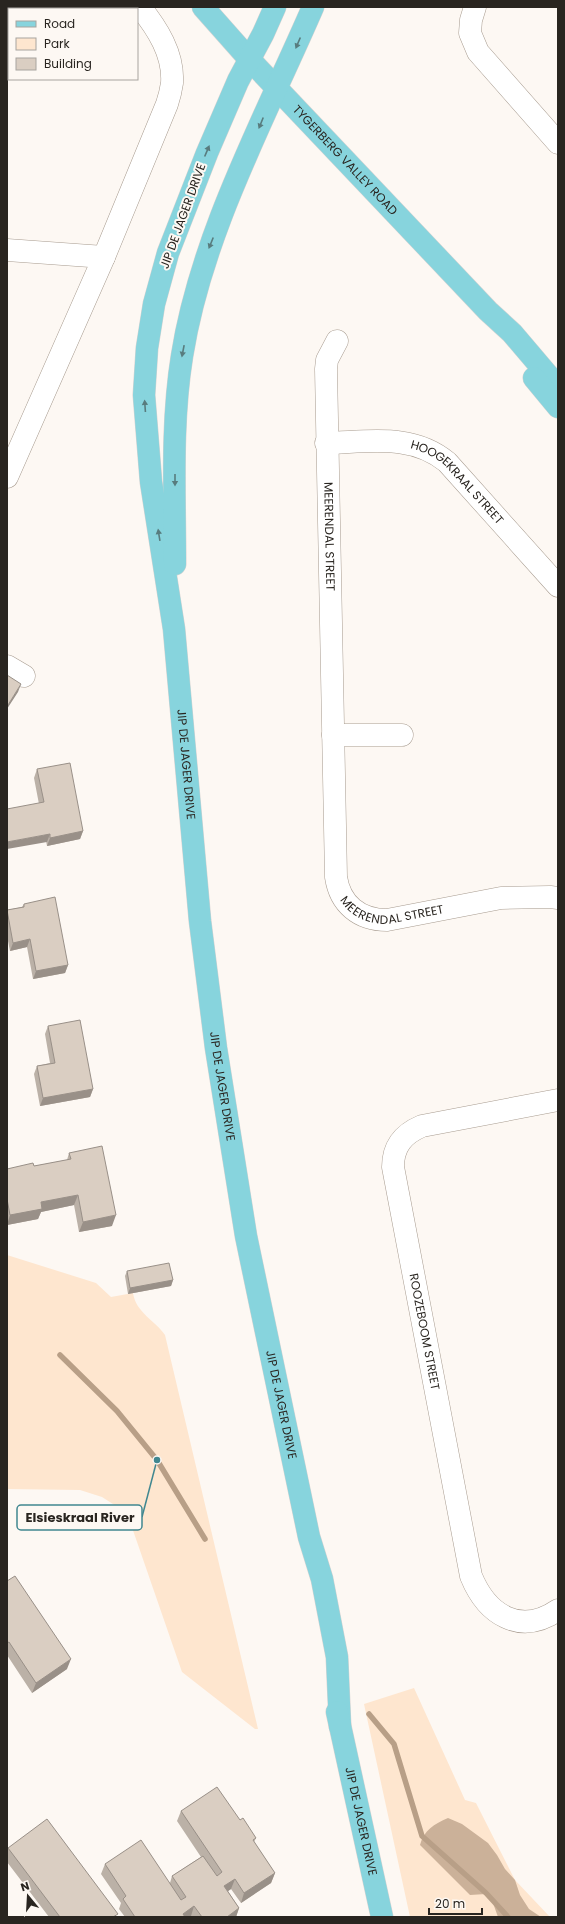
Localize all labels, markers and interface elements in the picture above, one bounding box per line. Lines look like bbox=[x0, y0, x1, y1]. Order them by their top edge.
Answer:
legend bbox=[8, 8, 138, 80]
text: Road bbox=[44, 15, 75, 32]
text: Park bbox=[44, 35, 71, 52]
one-way arrow bbox=[294, 37, 300, 49]
text: Building bbox=[44, 55, 92, 72]
street label: TYGERBERG VALLEY ROAD bbox=[289, 101, 402, 219]
one-way arrow bbox=[257, 117, 263, 129]
one-way arrow bbox=[205, 145, 211, 157]
street label: JIP DE JAGER DRIVE bbox=[156, 161, 209, 271]
one-way arrow bbox=[208, 238, 214, 249]
one-way arrow bbox=[179, 344, 185, 357]
one-way arrow bbox=[142, 400, 149, 412]
street label: HOOGEKRAAL STREET bbox=[409, 436, 508, 528]
one-way arrow bbox=[172, 474, 178, 487]
street label: MEERENDAL STREET bbox=[320, 482, 339, 592]
one-way arrow bbox=[156, 529, 162, 542]
street label: JIP DE JAGER DRIVE bbox=[173, 708, 200, 820]
street label: MEERENDAL STREET bbox=[336, 892, 445, 928]
street label: JIP DE JAGER DRIVE bbox=[206, 1030, 240, 1142]
street label: ROOZEBOOM STREET bbox=[405, 1272, 444, 1392]
street label: JIP DE JAGER DRIVE bbox=[262, 1349, 301, 1461]
callout: Elsieskraal River bbox=[17, 1505, 142, 1530]
text: Elsieskraal River bbox=[25, 1508, 135, 1527]
street label: JIP DE JAGER DRIVE bbox=[341, 1765, 382, 1877]
north arrow bbox=[8, 1876, 48, 1916]
text: N bbox=[18, 1878, 31, 1895]
scale bar bbox=[429, 1890, 482, 1916]
text: 20 m bbox=[435, 1895, 465, 1912]

